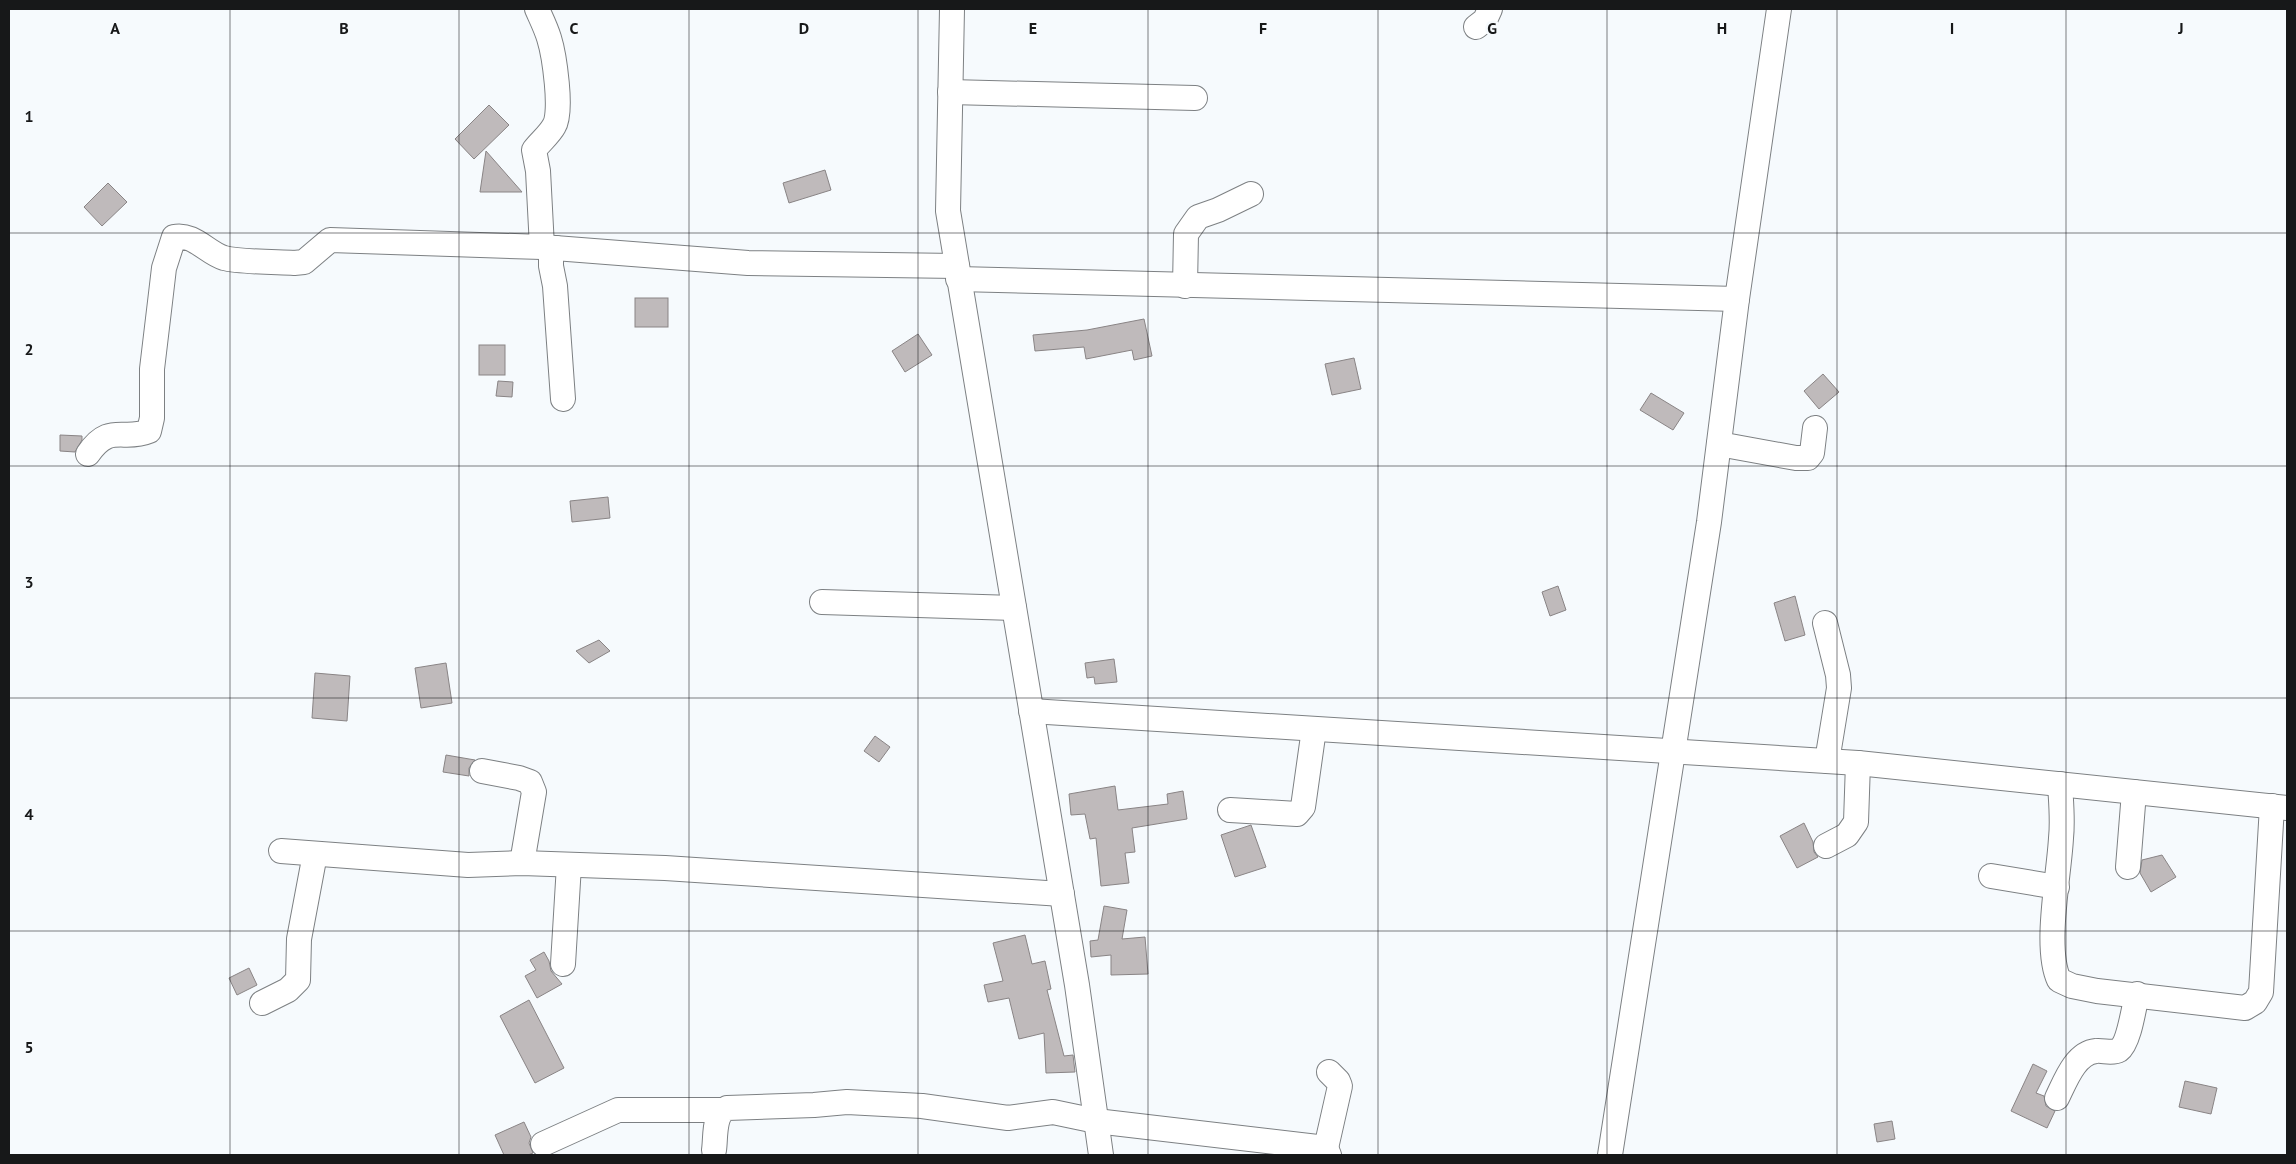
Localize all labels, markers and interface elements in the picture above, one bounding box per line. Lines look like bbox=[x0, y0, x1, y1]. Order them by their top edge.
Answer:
text: A bbox=[110, 18, 120, 38]
text: B bbox=[339, 18, 349, 38]
text: C bbox=[570, 18, 579, 38]
text: D bbox=[799, 18, 809, 38]
text: E bbox=[1029, 18, 1037, 38]
text: F bbox=[1259, 18, 1267, 38]
text: G bbox=[1487, 18, 1497, 38]
text: H bbox=[1717, 18, 1727, 38]
text: I bbox=[1950, 18, 1954, 38]
text: J bbox=[2177, 18, 2184, 38]
text: 1 bbox=[24, 106, 34, 126]
text: 2 bbox=[24, 339, 34, 359]
text: 3 bbox=[24, 572, 34, 592]
text: 4 bbox=[24, 804, 34, 824]
text: 5 bbox=[24, 1037, 34, 1057]

